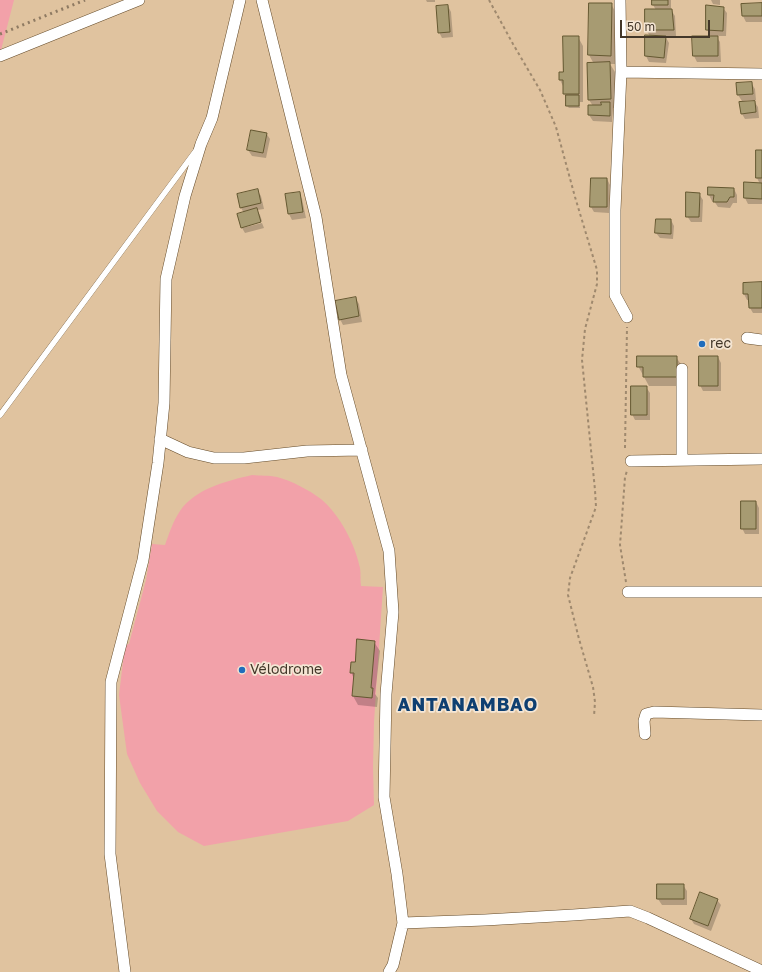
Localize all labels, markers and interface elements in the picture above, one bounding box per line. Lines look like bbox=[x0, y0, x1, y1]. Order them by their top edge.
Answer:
scale bar bbox=[622, 12, 712, 38]
text: 50 m bbox=[627, 19, 655, 34]
place label: rec bbox=[710, 336, 731, 352]
marker: rec bbox=[697, 339, 707, 349]
place label: Vélodrome bbox=[250, 662, 322, 678]
marker: Vélodrome bbox=[237, 665, 247, 675]
district label: ANTANAMBAO bbox=[398, 694, 538, 716]

